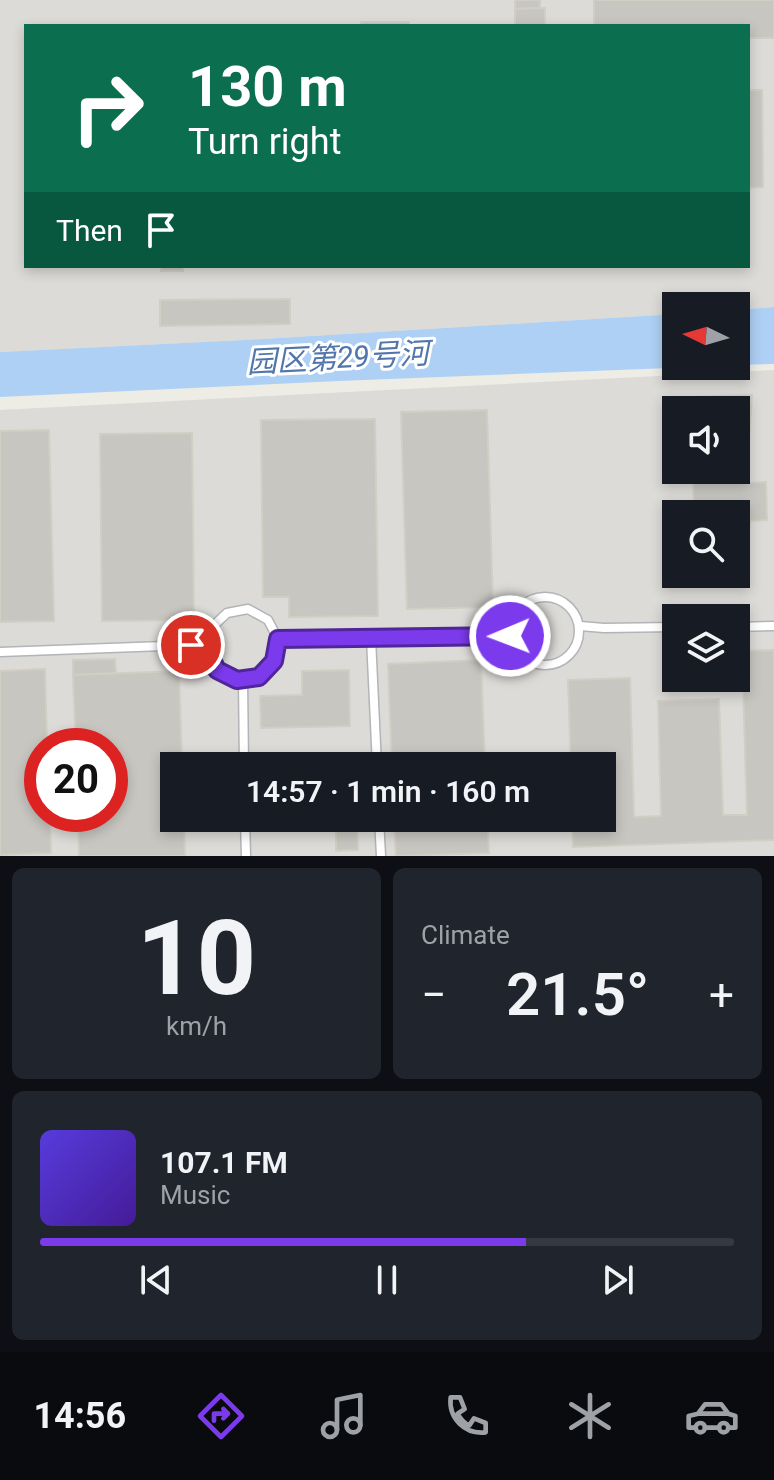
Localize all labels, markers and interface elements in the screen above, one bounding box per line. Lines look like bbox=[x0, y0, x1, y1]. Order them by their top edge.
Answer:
text: 130 m bbox=[188, 54, 347, 120]
icon: right bbox=[56, 56, 160, 160]
text: Turn right bbox=[188, 121, 341, 163]
icon: arrive bbox=[139, 208, 183, 252]
text: Then bbox=[56, 213, 123, 248]
north arrow bbox=[662, 292, 750, 380]
map controls bbox=[662, 292, 750, 692]
water label: 园区第29号河 bbox=[246, 335, 435, 380]
button: sound bbox=[662, 396, 750, 484]
button: search bbox=[662, 500, 750, 588]
position arrow bbox=[468, 594, 552, 678]
button: layers bbox=[662, 604, 750, 692]
pin bbox=[157, 611, 225, 679]
icon: arrive bbox=[169, 623, 213, 667]
speed limit sign: 20 bbox=[24, 728, 128, 832]
text: 14:57 · 1 min · 160 m bbox=[246, 774, 530, 809]
text: 10 bbox=[137, 898, 256, 1019]
text: Climate bbox=[421, 920, 510, 950]
text: 21.5° bbox=[506, 959, 649, 1030]
text: − bbox=[421, 969, 446, 1021]
text: + bbox=[709, 969, 734, 1021]
text: km/h bbox=[166, 1011, 227, 1041]
text: 107.1 FM bbox=[160, 1145, 288, 1180]
text: Music bbox=[160, 1180, 230, 1210]
icon: previous bbox=[134, 1258, 178, 1302]
icon: pause bbox=[365, 1258, 409, 1302]
icon: next bbox=[596, 1258, 640, 1302]
icon: directions bbox=[193, 1388, 249, 1444]
icon: music bbox=[316, 1388, 372, 1444]
icon: phone bbox=[439, 1388, 495, 1444]
icon: climate bbox=[562, 1388, 618, 1444]
icon: car bbox=[684, 1388, 740, 1444]
text: 14:56 bbox=[33, 1395, 126, 1437]

